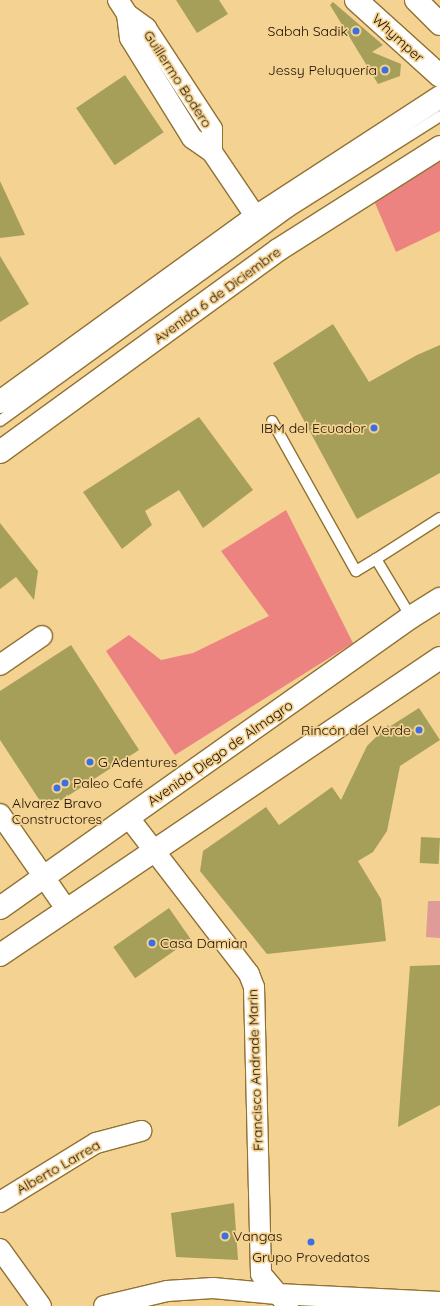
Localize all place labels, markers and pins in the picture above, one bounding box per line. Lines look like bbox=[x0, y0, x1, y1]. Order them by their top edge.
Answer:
place label: Sabah Sadik bbox=[268, 23, 348, 39]
marker: Sabah Sadik bbox=[351, 26, 361, 36]
place label: Jessy Peluquería bbox=[268, 62, 377, 78]
marker: Jessy Peluquería bbox=[380, 65, 390, 75]
place label: IBM del Ecuador bbox=[261, 420, 366, 436]
marker: IBM del Ecuador bbox=[369, 423, 379, 433]
place label: Rincón del Verde bbox=[301, 722, 411, 738]
marker: Rincón del Verde bbox=[414, 725, 424, 735]
place label: G Adentures bbox=[98, 754, 177, 770]
marker: G Adentures bbox=[85, 757, 95, 767]
place label: Paleo Café bbox=[73, 775, 143, 791]
marker: Paleo Café bbox=[60, 778, 70, 788]
marker: Alvarez Bravo Constructores bbox=[52, 783, 62, 793]
place label: Alvarez Bravo Constructores bbox=[12, 795, 102, 828]
place label: Casa Damian bbox=[160, 935, 247, 951]
marker: Casa Damian bbox=[147, 938, 157, 948]
place label: Vangas bbox=[233, 1228, 282, 1244]
marker: Vangas bbox=[220, 1231, 230, 1241]
marker: Grupo Provedatos bbox=[306, 1237, 316, 1247]
place label: Grupo Provedatos bbox=[252, 1249, 370, 1265]

